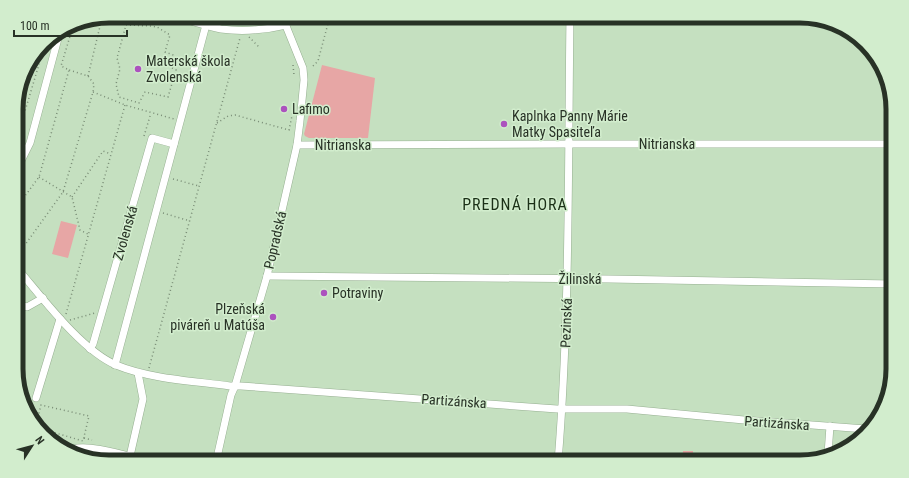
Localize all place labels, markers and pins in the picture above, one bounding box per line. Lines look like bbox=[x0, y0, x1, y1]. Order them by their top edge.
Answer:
place label: Materská škola Zvolenská bbox=[146, 53, 231, 85]
marker: Materská škola Zvolenská bbox=[133, 64, 143, 74]
place label: Lafimo bbox=[292, 101, 330, 117]
marker: Lafimo bbox=[279, 104, 289, 114]
place label: Kaplnka Panny Márie Matky Spasiteľa bbox=[512, 108, 628, 140]
marker: Kaplnka Panny Márie Matky Spasiteľa bbox=[499, 119, 509, 129]
place label: Potraviny bbox=[332, 285, 383, 301]
marker: Potraviny bbox=[319, 288, 329, 298]
place label: Plzeňská piváreň u Matúša bbox=[170, 301, 265, 333]
marker: Plzeňská piváreň u Matúša bbox=[268, 312, 278, 322]

